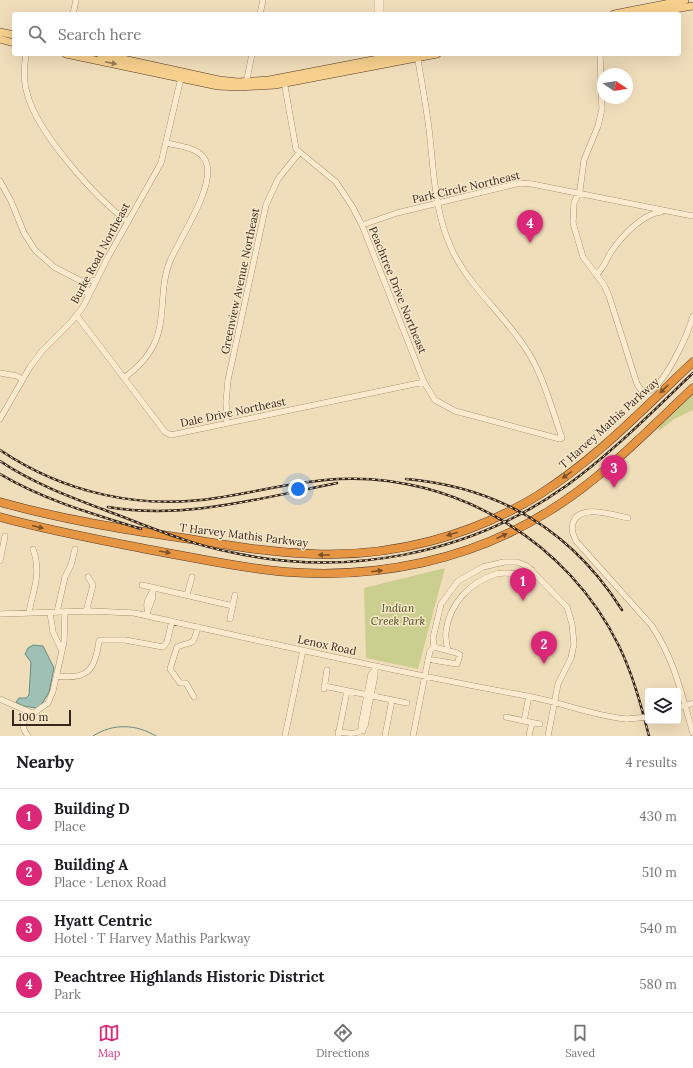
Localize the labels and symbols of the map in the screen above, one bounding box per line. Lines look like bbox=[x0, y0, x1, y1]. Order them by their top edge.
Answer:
one-way arrow bbox=[105, 61, 118, 67]
north arrow bbox=[597, 68, 633, 104]
street label: Park Circle Northeast bbox=[411, 168, 522, 206]
street label: Burke Road Northeast bbox=[67, 199, 133, 306]
street label: Greenview Avenue Northeast bbox=[218, 206, 263, 355]
pin: 4 bbox=[517, 210, 543, 243]
street label: Peachtree Drive Northeast bbox=[366, 224, 430, 356]
street label: T Harvey Mathis Parkway bbox=[556, 374, 662, 472]
one-way arrow bbox=[660, 384, 669, 393]
street label: Dale Drive Northeast bbox=[179, 394, 288, 430]
pin: 3 bbox=[601, 455, 627, 488]
one-way arrow bbox=[562, 471, 573, 479]
your location bbox=[288, 479, 308, 499]
street label: T Harvey Mathis Parkway bbox=[179, 520, 309, 550]
one-way arrow bbox=[31, 524, 44, 530]
one-way arrow bbox=[446, 532, 458, 538]
one-way arrow bbox=[496, 533, 508, 539]
one-way arrow bbox=[159, 549, 171, 555]
one-way arrow bbox=[317, 552, 330, 558]
one-way arrow bbox=[371, 568, 383, 574]
pin: 1 bbox=[510, 568, 536, 601]
park label: Indian Creek Park bbox=[371, 601, 426, 628]
pin: 2 bbox=[531, 631, 557, 664]
street label: Lenox Road bbox=[296, 632, 358, 658]
scale bar bbox=[12, 708, 71, 727]

